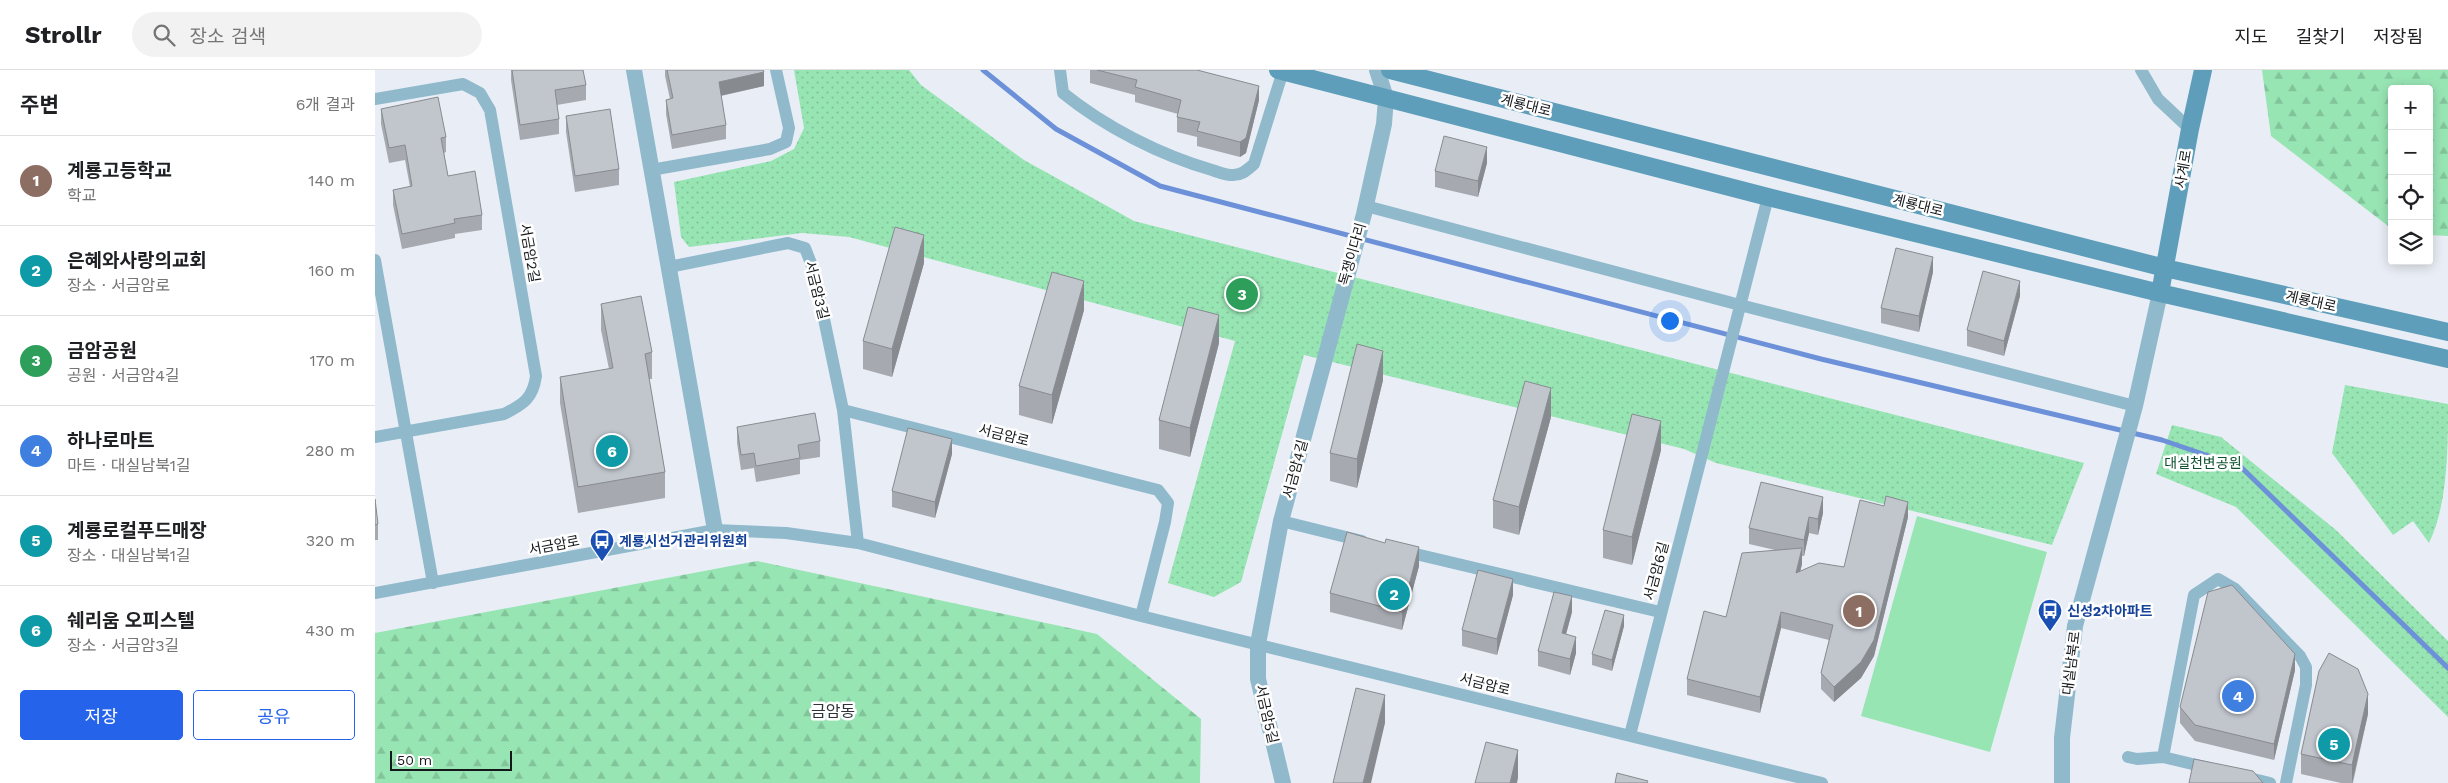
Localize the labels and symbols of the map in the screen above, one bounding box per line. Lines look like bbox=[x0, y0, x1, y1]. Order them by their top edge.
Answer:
street label: 계룡대로 bbox=[1499, 91, 1553, 119]
street label: 사계로 bbox=[2172, 148, 2194, 189]
street label: 계룡대로 bbox=[1891, 191, 1945, 219]
street label: 독쟁이다리 bbox=[1335, 221, 1369, 287]
street label: 서금암2길 bbox=[517, 222, 543, 284]
street label: 서금암3길 bbox=[802, 259, 832, 321]
pin: 3 bbox=[1226, 275, 1258, 313]
street label: 계룡대로 bbox=[2284, 287, 2338, 315]
your location bbox=[1657, 308, 1683, 334]
street label: 서금암로 bbox=[977, 421, 1031, 449]
pin: 6 bbox=[596, 432, 628, 470]
street label: 서금암4길 bbox=[1279, 438, 1311, 500]
park label: 대실천변공원 bbox=[2164, 455, 2242, 471]
bus stop icon: 계룡시선거관리위원회 bbox=[589, 528, 615, 562]
street label: 서금암로 bbox=[527, 532, 581, 558]
place label: 계룡시선거관리위원회 bbox=[619, 533, 748, 549]
street label: 서금암6길 bbox=[1641, 540, 1671, 602]
pin: 2 bbox=[1378, 575, 1410, 613]
pin: 1 bbox=[1843, 592, 1875, 630]
bus stop icon: 신성2차아파트 bbox=[2037, 598, 2063, 632]
place label: 신성2차아파트 bbox=[2067, 603, 2153, 619]
street label: 대실남북로 bbox=[2059, 630, 2083, 696]
street label: 서금암로 bbox=[1458, 670, 1512, 698]
pin: 4 bbox=[2222, 677, 2254, 715]
street label: 서금암5길 bbox=[1252, 683, 1282, 745]
district label: 금암동 bbox=[811, 702, 855, 721]
pin: 5 bbox=[2318, 725, 2350, 763]
scale bar bbox=[390, 748, 513, 771]

